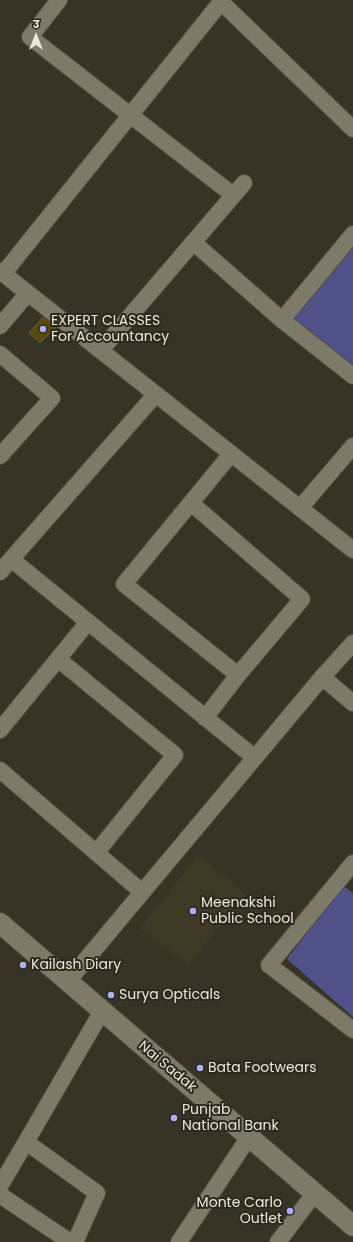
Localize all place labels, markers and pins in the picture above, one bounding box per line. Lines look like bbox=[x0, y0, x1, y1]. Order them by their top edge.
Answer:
place label: EXPERT CLASSES For Accountancy bbox=[51, 313, 169, 346]
marker: EXPERT CLASSES For Accountancy bbox=[38, 324, 48, 334]
place label: Meenakshi Public School bbox=[201, 895, 294, 928]
marker: Meenakshi Public School bbox=[188, 906, 198, 916]
place label: Kailash Diary bbox=[31, 957, 121, 973]
marker: Kailash Diary bbox=[18, 960, 28, 970]
place label: Surya Opticals bbox=[119, 987, 220, 1003]
marker: Surya Opticals bbox=[106, 990, 116, 1000]
place label: Bata Footwears bbox=[208, 1060, 317, 1076]
marker: Bata Footwears bbox=[195, 1063, 205, 1073]
place label: Punjab National Bank bbox=[182, 1102, 279, 1134]
marker: Punjab National Bank bbox=[169, 1113, 179, 1123]
place label: Monte Carlo Outlet bbox=[197, 1195, 282, 1228]
marker: Monte Carlo Outlet bbox=[285, 1206, 295, 1216]

